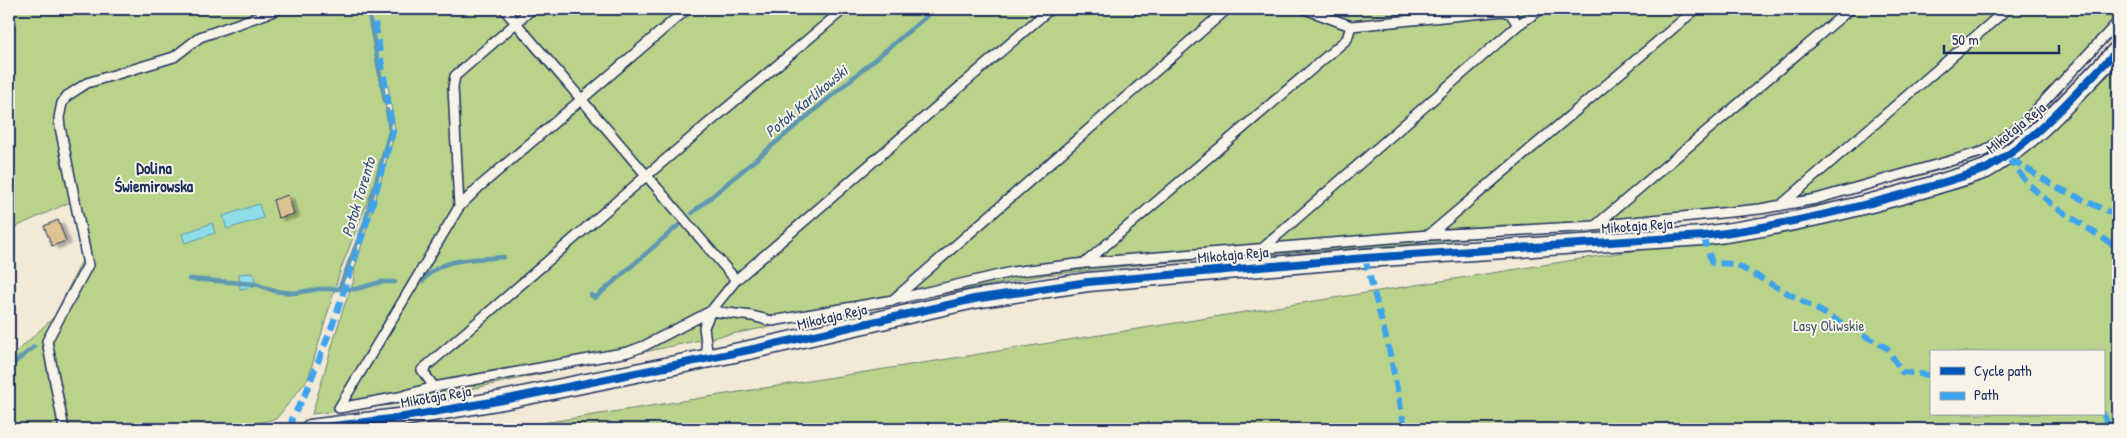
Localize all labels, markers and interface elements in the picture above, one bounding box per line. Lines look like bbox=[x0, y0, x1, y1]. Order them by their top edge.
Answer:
scale bar bbox=[1944, 22, 2060, 54]
text: 50 m bbox=[1952, 29, 1979, 50]
water label: Potok Karlikowski bbox=[760, 59, 853, 142]
street label: Mikołaja Reja bbox=[1981, 97, 2050, 158]
water label: Potok Torento bbox=[335, 153, 381, 239]
district label: Dolina Świemirowska bbox=[115, 157, 194, 197]
street label: Mikołaja Reja bbox=[1601, 213, 1673, 238]
street label: Mikołaja Reja bbox=[1197, 241, 1269, 268]
street label: Mikołaja Reja bbox=[795, 298, 869, 335]
park label: Lasy Oliwskie bbox=[1794, 315, 1865, 336]
legend bbox=[1930, 350, 2104, 416]
text: Cycle path bbox=[1974, 360, 2032, 381]
street label: Mikołaja Reja bbox=[399, 380, 473, 413]
text: Path bbox=[1974, 384, 1999, 405]

